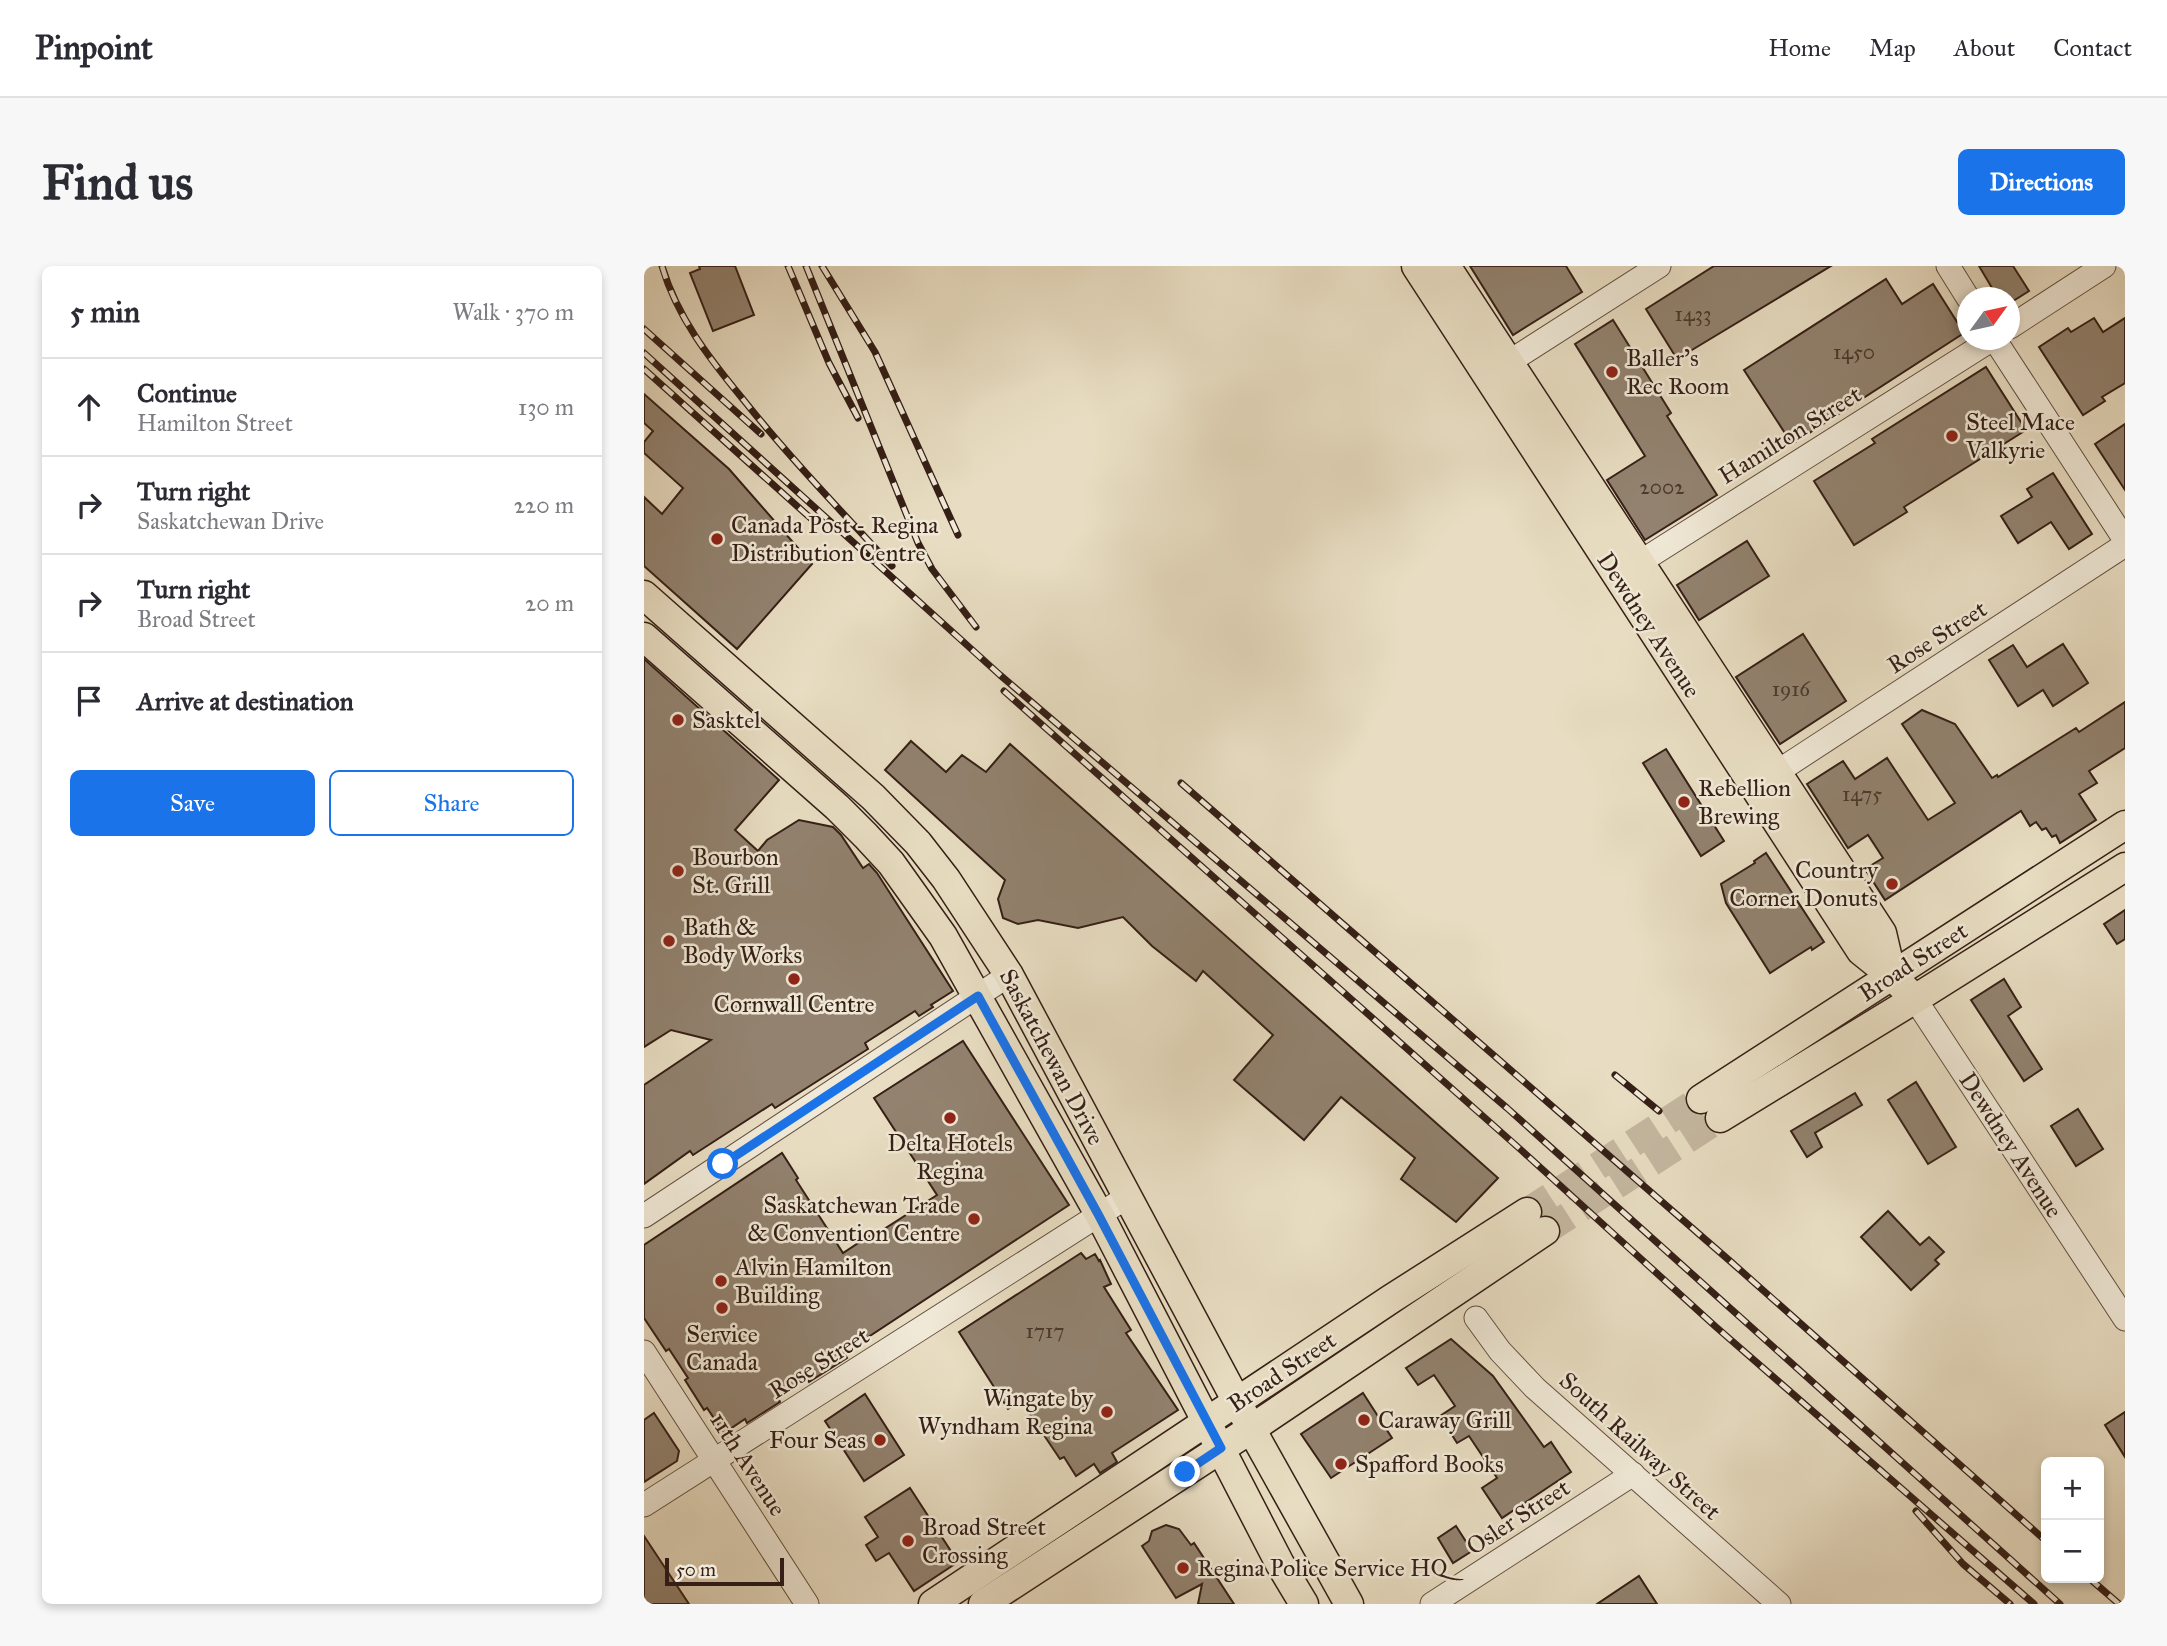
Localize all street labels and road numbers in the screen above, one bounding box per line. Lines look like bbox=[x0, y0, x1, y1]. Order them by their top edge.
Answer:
street label: Hamilton Street bbox=[1713, 379, 1867, 491]
street label: Dewdney Avenue bbox=[1591, 546, 1707, 704]
street label: Rose Street bbox=[1882, 594, 1993, 680]
street label: Broad Street bbox=[1853, 915, 1974, 1008]
street label: Saskatchewan Drive bbox=[993, 964, 1111, 1150]
street label: Dewdney Avenue bbox=[1953, 1066, 2069, 1224]
street label: Rose Street bbox=[763, 1320, 875, 1406]
street label: Broad Street bbox=[1222, 1325, 1342, 1419]
street label: South Railway Street bbox=[1553, 1366, 1727, 1527]
street label: 11th Avenue bbox=[703, 1406, 793, 1522]
street label: Osler Street bbox=[1461, 1472, 1576, 1562]

